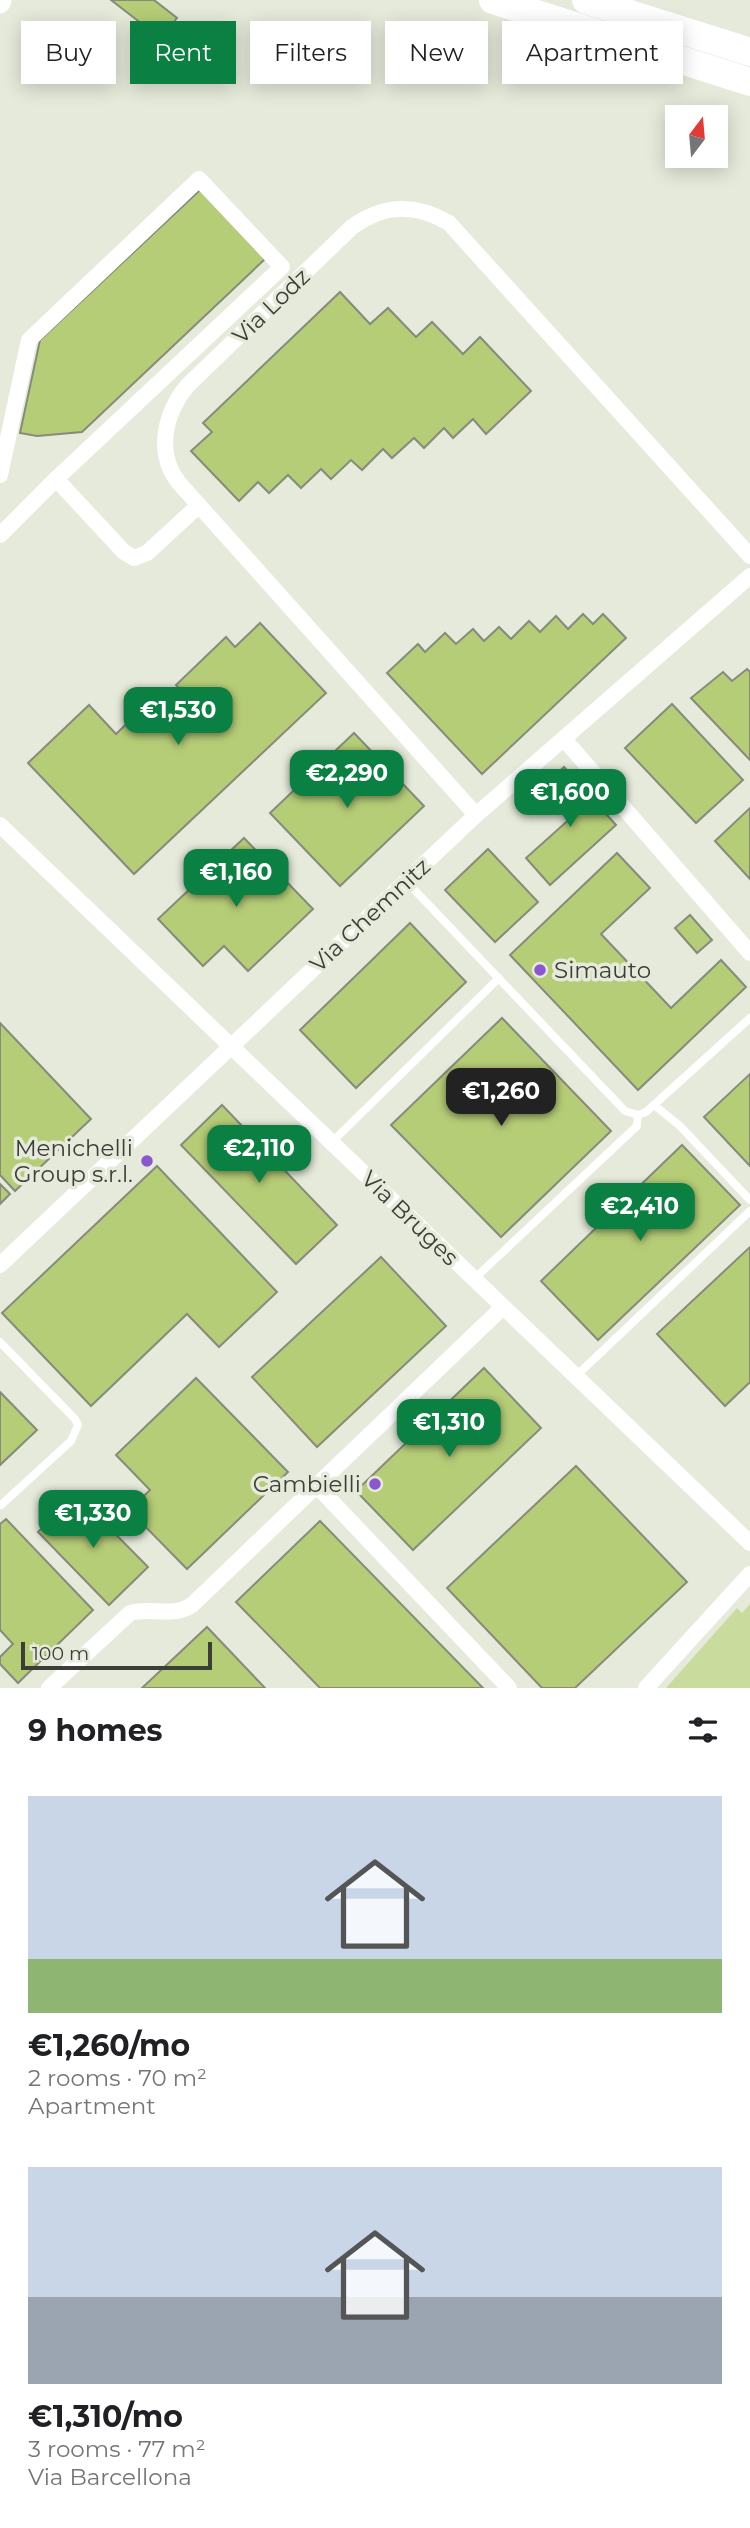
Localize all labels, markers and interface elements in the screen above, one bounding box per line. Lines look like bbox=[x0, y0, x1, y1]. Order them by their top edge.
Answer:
chip: Buy bbox=[21, 21, 116, 84]
chip: Rent bbox=[130, 21, 236, 84]
chip: Filters bbox=[250, 21, 371, 84]
chip: New bbox=[385, 21, 488, 84]
chip: Apartment bbox=[502, 21, 683, 84]
north arrow bbox=[665, 105, 728, 168]
map controls bbox=[665, 105, 728, 168]
street label: Via Lodz bbox=[227, 262, 315, 350]
pin: €1,530 bbox=[121, 688, 235, 747]
text: €1,530 bbox=[140, 696, 216, 724]
pin: €2,290 bbox=[290, 750, 404, 810]
text: €2,290 bbox=[306, 759, 388, 787]
pin: €1,600 bbox=[513, 770, 627, 829]
text: €1,600 bbox=[530, 778, 610, 806]
pin: €1,160 bbox=[179, 850, 293, 909]
street label: Via Chemnitz bbox=[304, 852, 436, 978]
text: €1,160 bbox=[200, 858, 272, 886]
place label: Simauto bbox=[554, 956, 651, 984]
marker: Simauto bbox=[532, 962, 548, 978]
pin: €1,260 bbox=[444, 1068, 558, 1128]
text: €1,260 bbox=[462, 1077, 540, 1105]
pin: €2,110 bbox=[202, 1126, 316, 1185]
place label: Menichelli Group s.r.l. bbox=[14, 1134, 133, 1188]
text: €2,110 bbox=[223, 1134, 295, 1162]
marker: Menichelli Group s.r.l. bbox=[139, 1153, 155, 1169]
street label: Via Bruges bbox=[356, 1165, 464, 1271]
pin: €2,410 bbox=[583, 1184, 697, 1243]
text: €2,410 bbox=[601, 1192, 679, 1220]
pin: €1,310 bbox=[392, 1400, 506, 1459]
text: €1,310 bbox=[413, 1408, 485, 1436]
place label: Cambielli bbox=[253, 1470, 361, 1498]
marker: Cambielli bbox=[367, 1476, 383, 1492]
pin: €1,330 bbox=[36, 1490, 150, 1550]
text: €1,330 bbox=[55, 1499, 131, 1527]
scale bar bbox=[21, 1639, 212, 1671]
text: 100 m bbox=[32, 1642, 89, 1665]
icon: filters bbox=[684, 1711, 722, 1749]
text: 9 homes bbox=[28, 1712, 163, 1749]
icon: home bbox=[312, 1841, 438, 1967]
text: €1,260/mo bbox=[28, 2027, 190, 2064]
text: 2 rooms · 70 m² bbox=[28, 2064, 207, 2092]
text: Apartment bbox=[28, 2092, 156, 2120]
icon: home bbox=[312, 2212, 438, 2338]
text: €1,310/mo bbox=[28, 2398, 183, 2435]
text: 3 rooms · 77 m² bbox=[28, 2435, 206, 2463]
text: Via Barcellona bbox=[28, 2463, 192, 2491]

